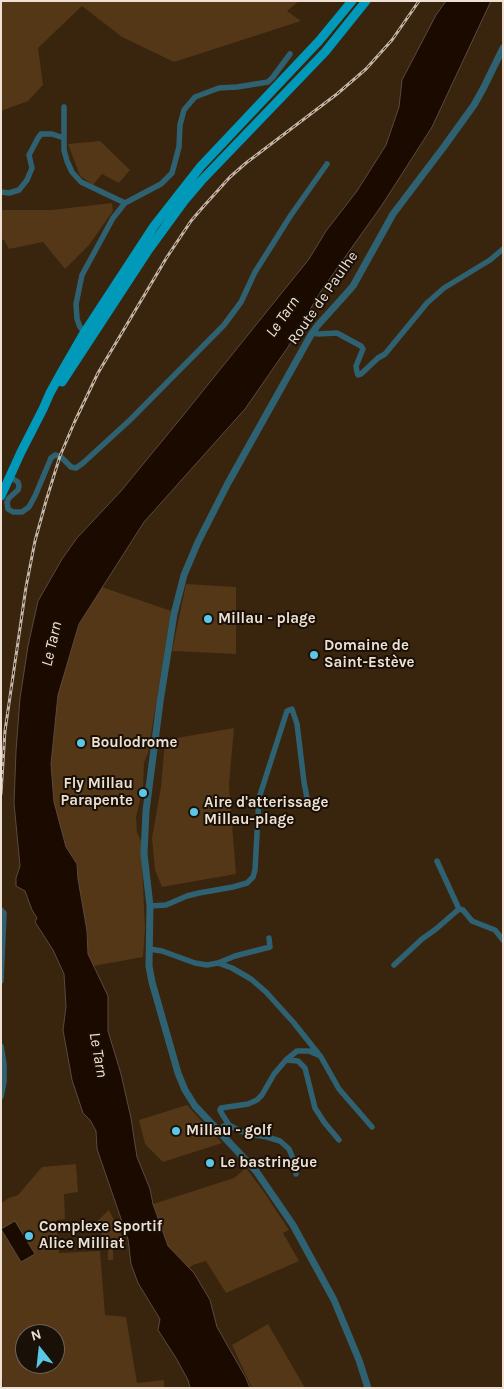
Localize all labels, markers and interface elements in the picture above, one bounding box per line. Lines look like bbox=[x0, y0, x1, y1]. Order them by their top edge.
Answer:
street label: Route de Paulhe bbox=[284, 248, 362, 348]
water label: Le Tarn bbox=[262, 293, 304, 341]
place label: Millau - plage bbox=[218, 610, 316, 628]
marker: Millau - plage bbox=[202, 613, 214, 625]
water label: Le Tarn bbox=[37, 620, 67, 668]
place label: Domaine de Saint-Estève bbox=[324, 637, 414, 672]
marker: Domaine de Saint-Estève bbox=[308, 649, 320, 661]
place label: Boulodrome bbox=[91, 734, 177, 752]
marker: Boulodrome bbox=[75, 737, 87, 749]
place label: Fly Millau Parapente bbox=[61, 775, 133, 810]
marker: Fly Millau Parapente bbox=[137, 787, 149, 799]
place label: Aire d'atterissage Millau-plage bbox=[204, 794, 328, 829]
marker: Aire d'atterissage Millau-plage bbox=[188, 806, 200, 818]
water label: Le Tarn bbox=[85, 1031, 111, 1079]
place label: Millau - golf bbox=[186, 1122, 272, 1140]
marker: Millau - golf bbox=[170, 1125, 182, 1137]
place label: Le bastringue bbox=[220, 1154, 317, 1172]
marker: Le bastringue bbox=[204, 1157, 216, 1169]
place label: Complexe Sportif Alice Milliat bbox=[39, 1218, 162, 1253]
marker: Complexe Sportif Alice Milliat bbox=[23, 1230, 35, 1242]
north arrow bbox=[15, 1324, 65, 1374]
text: N bbox=[29, 1326, 43, 1345]

